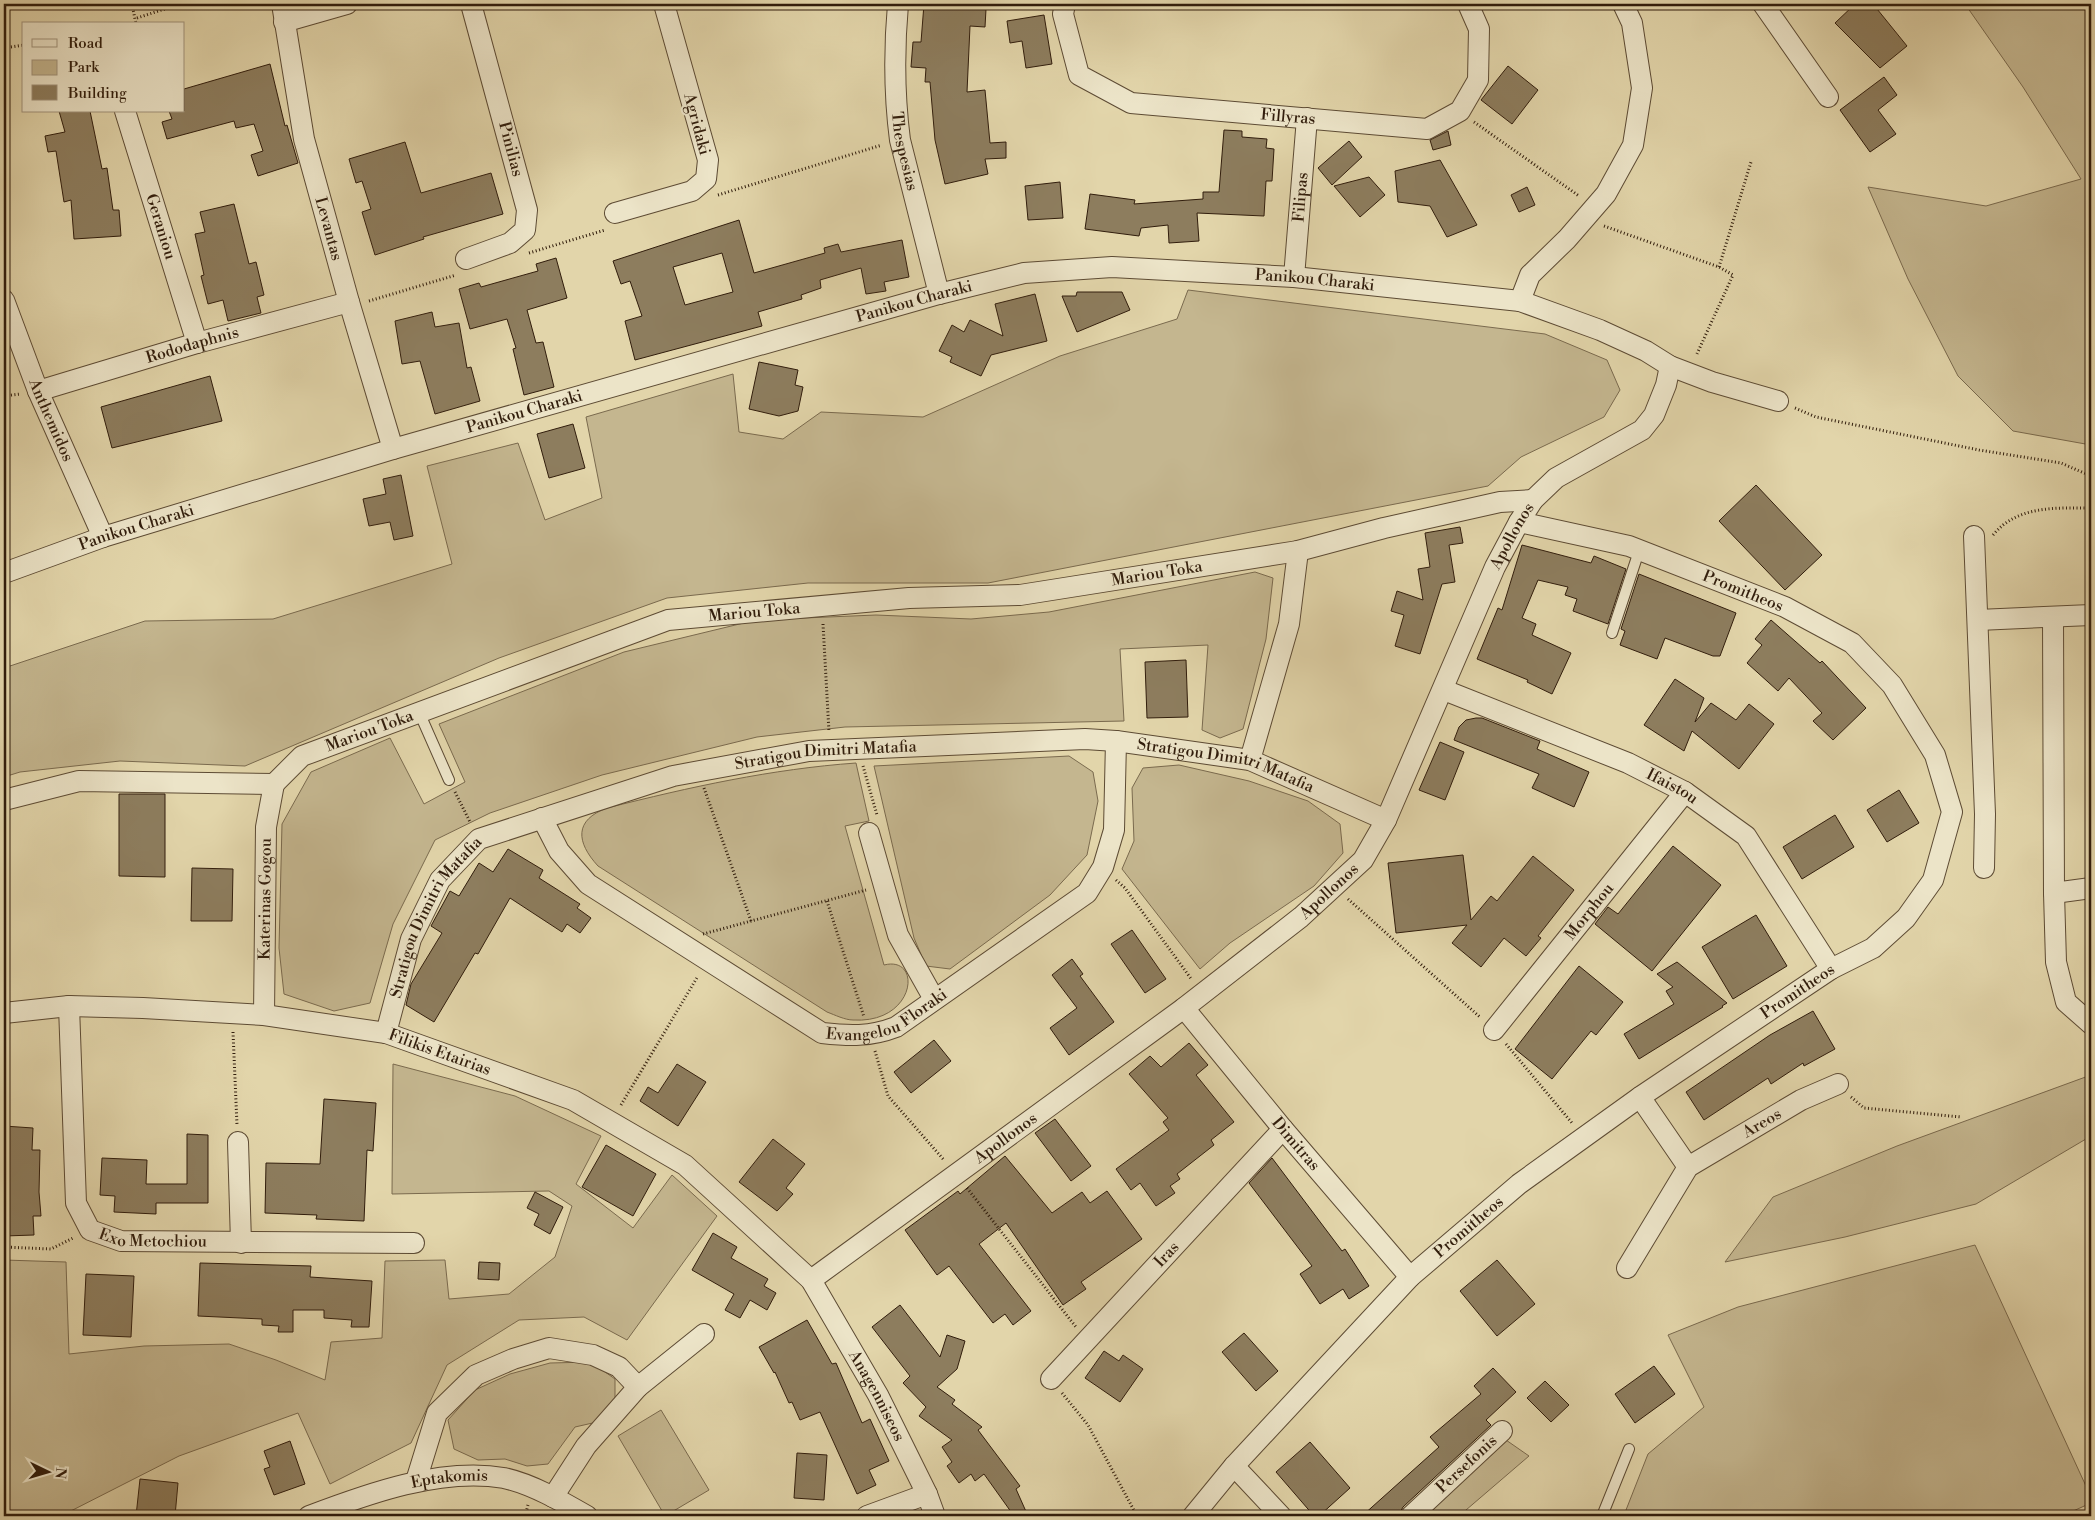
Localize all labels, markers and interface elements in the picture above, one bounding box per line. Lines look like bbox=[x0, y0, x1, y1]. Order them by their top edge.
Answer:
legend bbox=[22, 22, 185, 112]
text: Road bbox=[68, 34, 103, 53]
text: Park bbox=[68, 58, 100, 77]
text: Building bbox=[67, 84, 127, 103]
street label: Agridaki bbox=[679, 90, 715, 157]
street label: Fillyras bbox=[1260, 104, 1316, 129]
street label: Thespesias bbox=[887, 111, 922, 193]
street label: Pinilias bbox=[494, 119, 528, 179]
street label: Filipas bbox=[1289, 172, 1313, 223]
street label: Geraniou bbox=[141, 191, 180, 262]
street label: Levantas bbox=[310, 195, 347, 263]
street label: Panikou Charaki bbox=[1255, 265, 1376, 295]
street label: Panikou Charaki bbox=[854, 276, 974, 327]
street label: Rododaphnis bbox=[143, 322, 241, 368]
street label: Anthemidos bbox=[24, 375, 78, 465]
street label: Panikou Charaki bbox=[464, 386, 585, 438]
street label: Apollonos bbox=[1485, 499, 1539, 574]
street label: Panikou Charaki bbox=[76, 500, 196, 555]
street label: Mariou Toka bbox=[1110, 556, 1205, 590]
street label: Promitheos bbox=[1700, 566, 1786, 616]
street label: Mariou Toka bbox=[707, 598, 802, 626]
street label: Mariou Toka bbox=[323, 705, 417, 756]
street label: Stratigou Dimitri Matafia bbox=[1136, 734, 1318, 797]
street label: Stratigou Dimitri Matafia bbox=[733, 736, 918, 774]
street label: Ifaistou bbox=[1643, 764, 1702, 808]
street label: Stratigou Dimitri Matafia bbox=[386, 832, 487, 1000]
street label: Katerinas Gogou bbox=[255, 838, 276, 960]
street label: Apollonos bbox=[1295, 859, 1363, 924]
street label: Morphou bbox=[1560, 879, 1618, 944]
street label: Promitheos bbox=[1757, 959, 1839, 1023]
street label: Evangelou Floraki bbox=[825, 984, 951, 1045]
street label: Filikis Etairias bbox=[386, 1025, 494, 1080]
street label: Areos bbox=[1738, 1104, 1785, 1143]
street label: Apollonos bbox=[969, 1108, 1041, 1168]
street label: Dimitras bbox=[1267, 1113, 1324, 1175]
street label: Promitheos bbox=[1430, 1192, 1508, 1262]
street label: Exo Metochiou bbox=[96, 1224, 207, 1252]
street label: Iras bbox=[1150, 1237, 1184, 1271]
street label: Anagenniseos bbox=[844, 1346, 909, 1445]
street label: Persefonis bbox=[1432, 1431, 1501, 1497]
north arrow bbox=[22, 1448, 72, 1498]
street label: Eptakomis bbox=[409, 1465, 489, 1493]
text: N bbox=[51, 1467, 69, 1479]

